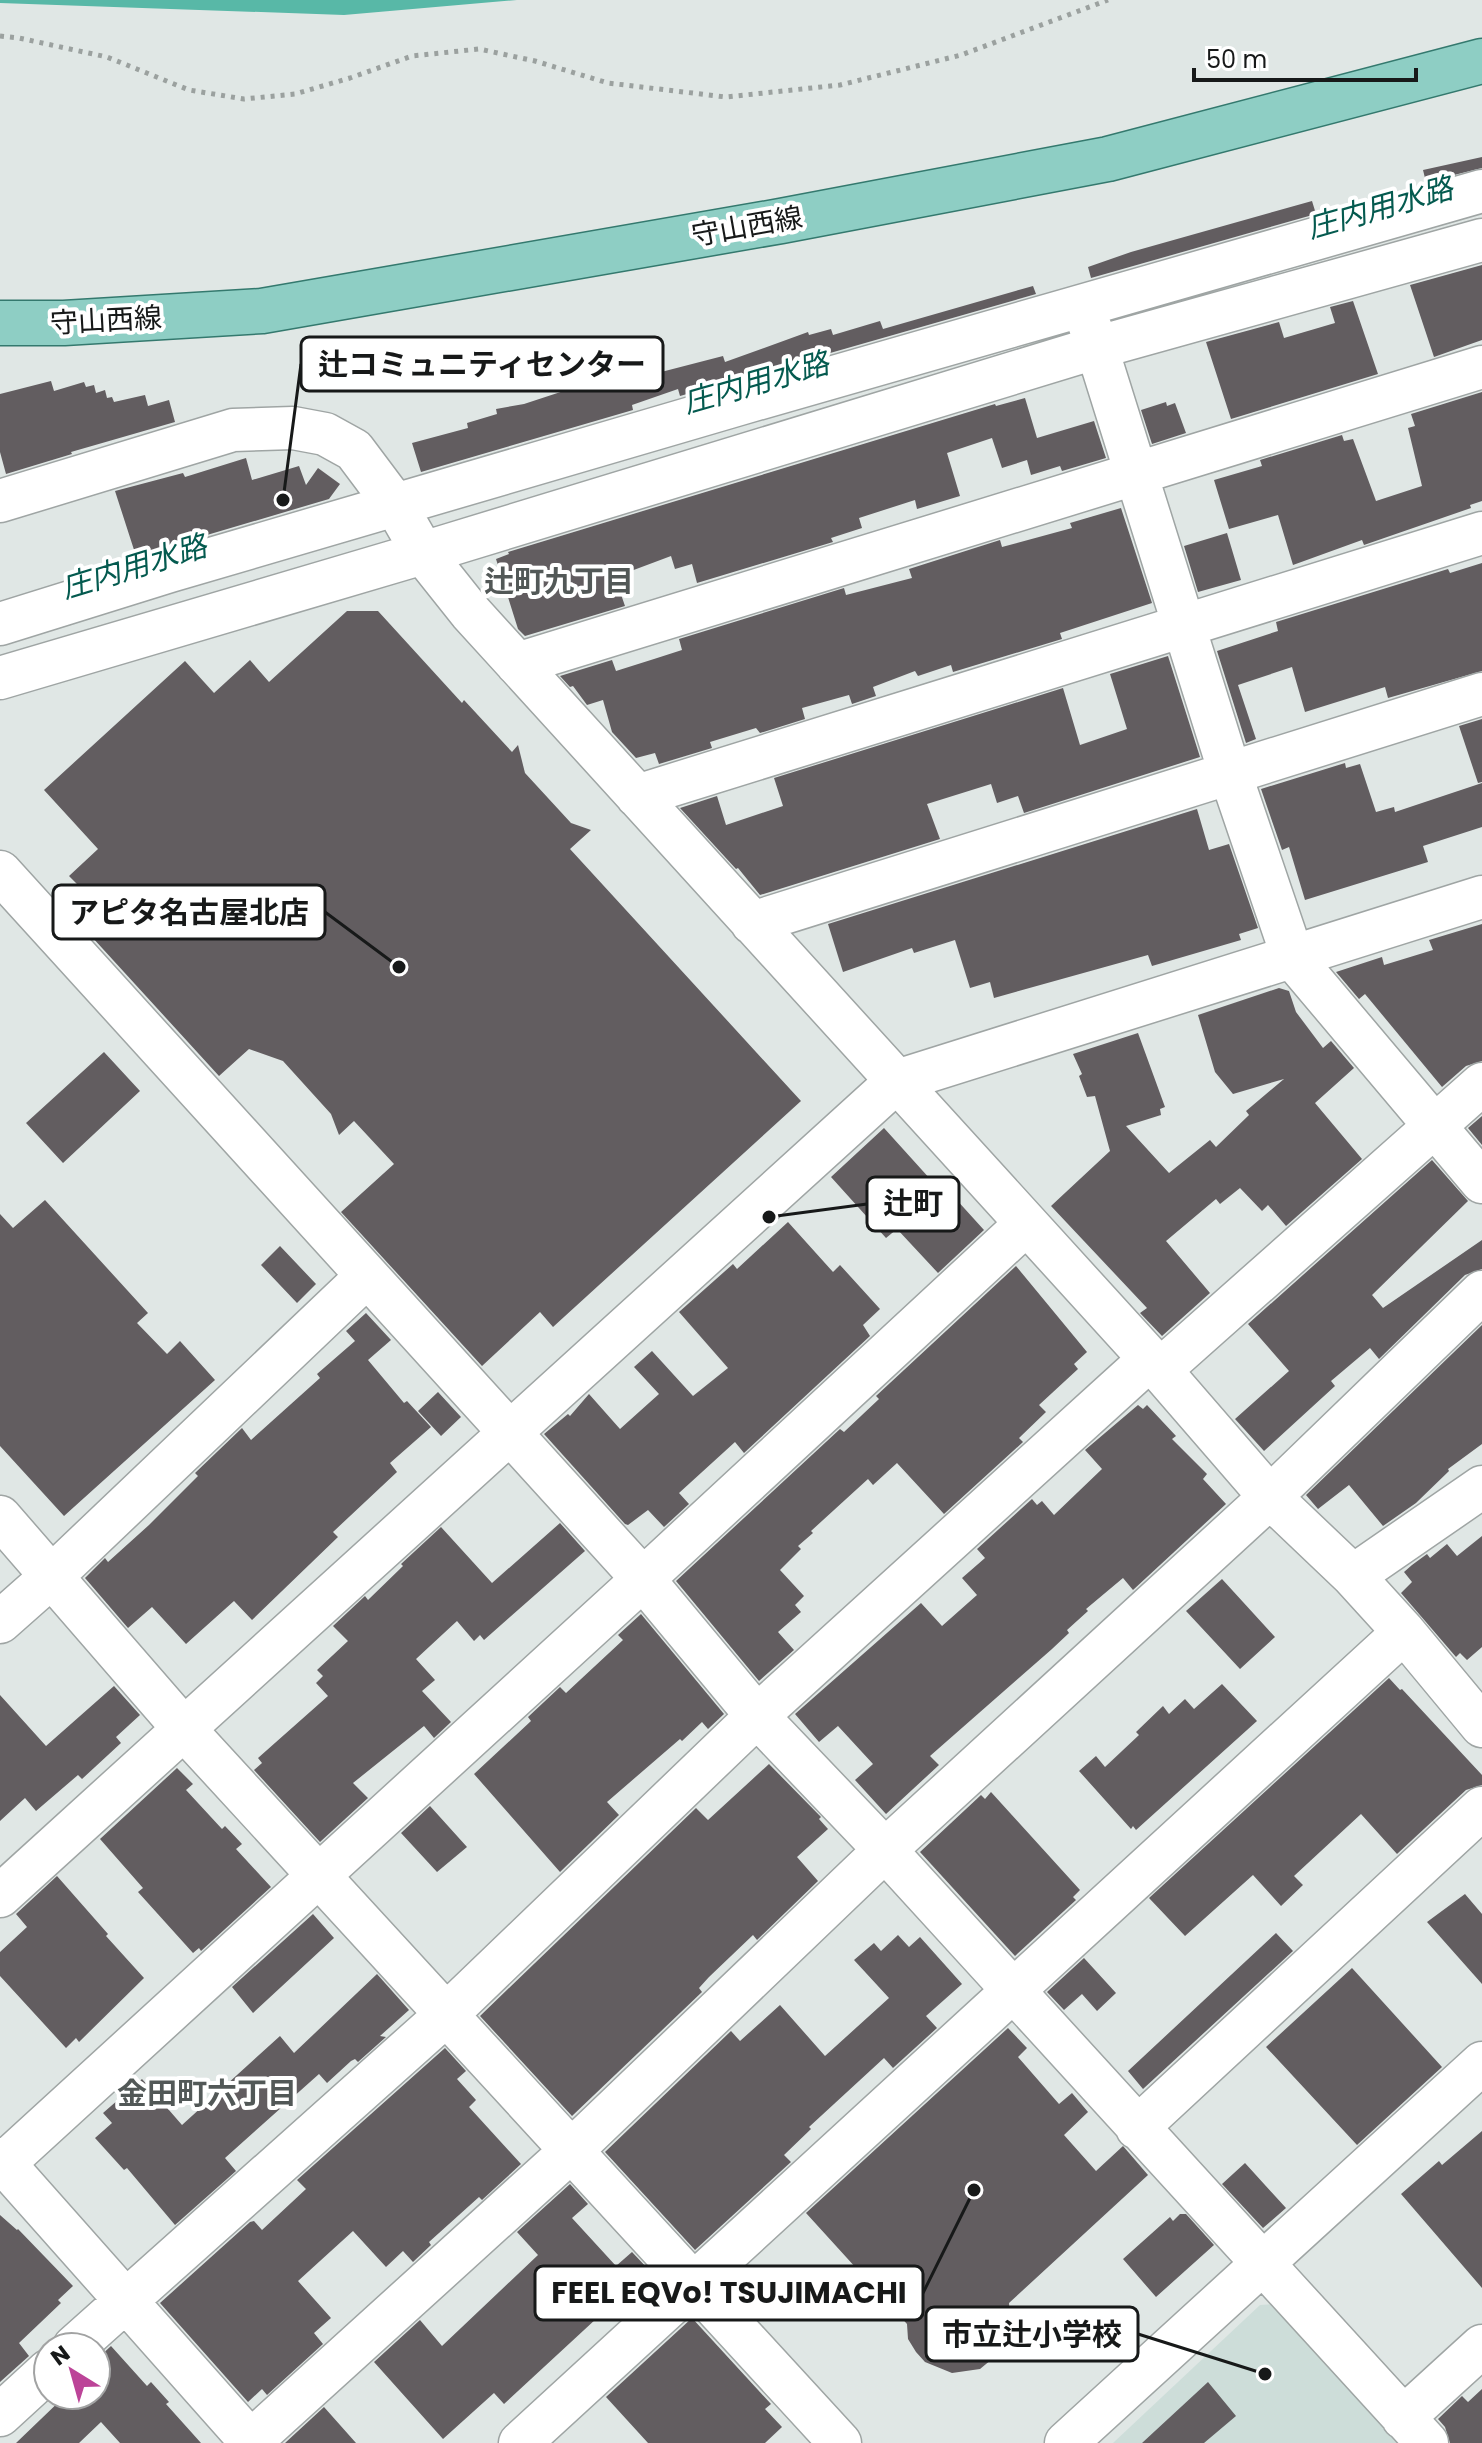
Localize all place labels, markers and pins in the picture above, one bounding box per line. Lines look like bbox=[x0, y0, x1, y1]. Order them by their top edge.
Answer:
callout: 辻コミュニティセンター bbox=[301, 337, 663, 391]
callout: アピタ名古屋北店 bbox=[53, 885, 325, 939]
callout: 辻町 bbox=[867, 1177, 959, 1231]
callout: FEEL EQVo! TSUJIMACHI bbox=[535, 2266, 923, 2320]
callout: 市立辻小学校 bbox=[926, 2307, 1138, 2361]

